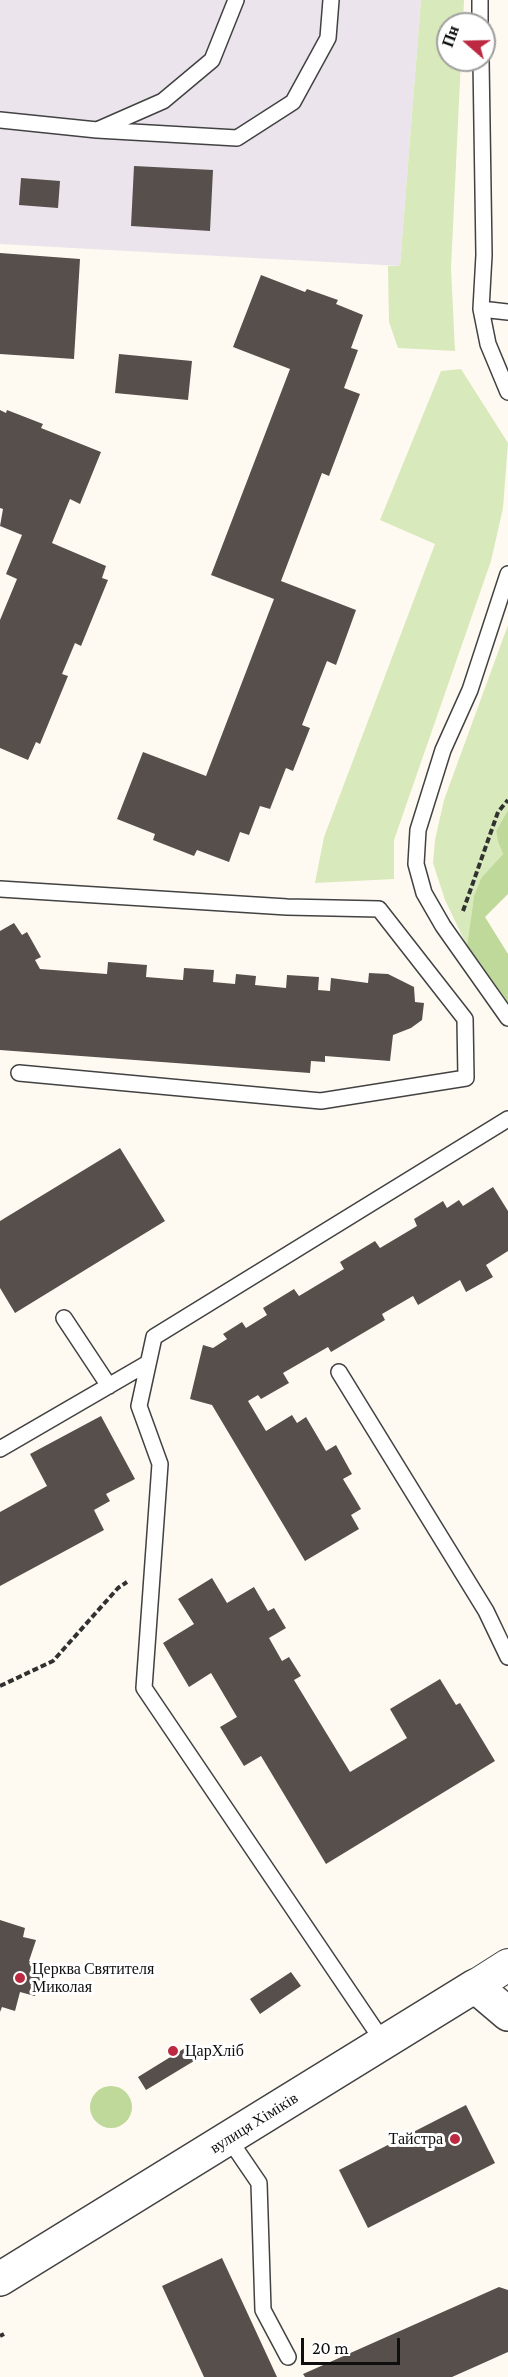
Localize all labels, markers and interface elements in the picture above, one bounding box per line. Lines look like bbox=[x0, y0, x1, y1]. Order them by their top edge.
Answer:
north arrow bbox=[436, 12, 496, 72]
text: Пн bbox=[439, 23, 462, 49]
place label: Церква Святителя Миколая bbox=[32, 1959, 154, 1997]
marker: Церква Святителя Миколая bbox=[13, 1971, 27, 1985]
place label: ЦарХліб bbox=[185, 2041, 244, 2061]
marker: ЦарХліб bbox=[166, 2044, 180, 2058]
street label: вулиця Хіміків bbox=[206, 2088, 302, 2158]
place label: Тайстра bbox=[389, 2129, 443, 2149]
marker: Тайстра bbox=[448, 2132, 462, 2146]
scale bar bbox=[304, 2326, 403, 2364]
text: 20 m bbox=[312, 2338, 349, 2358]

